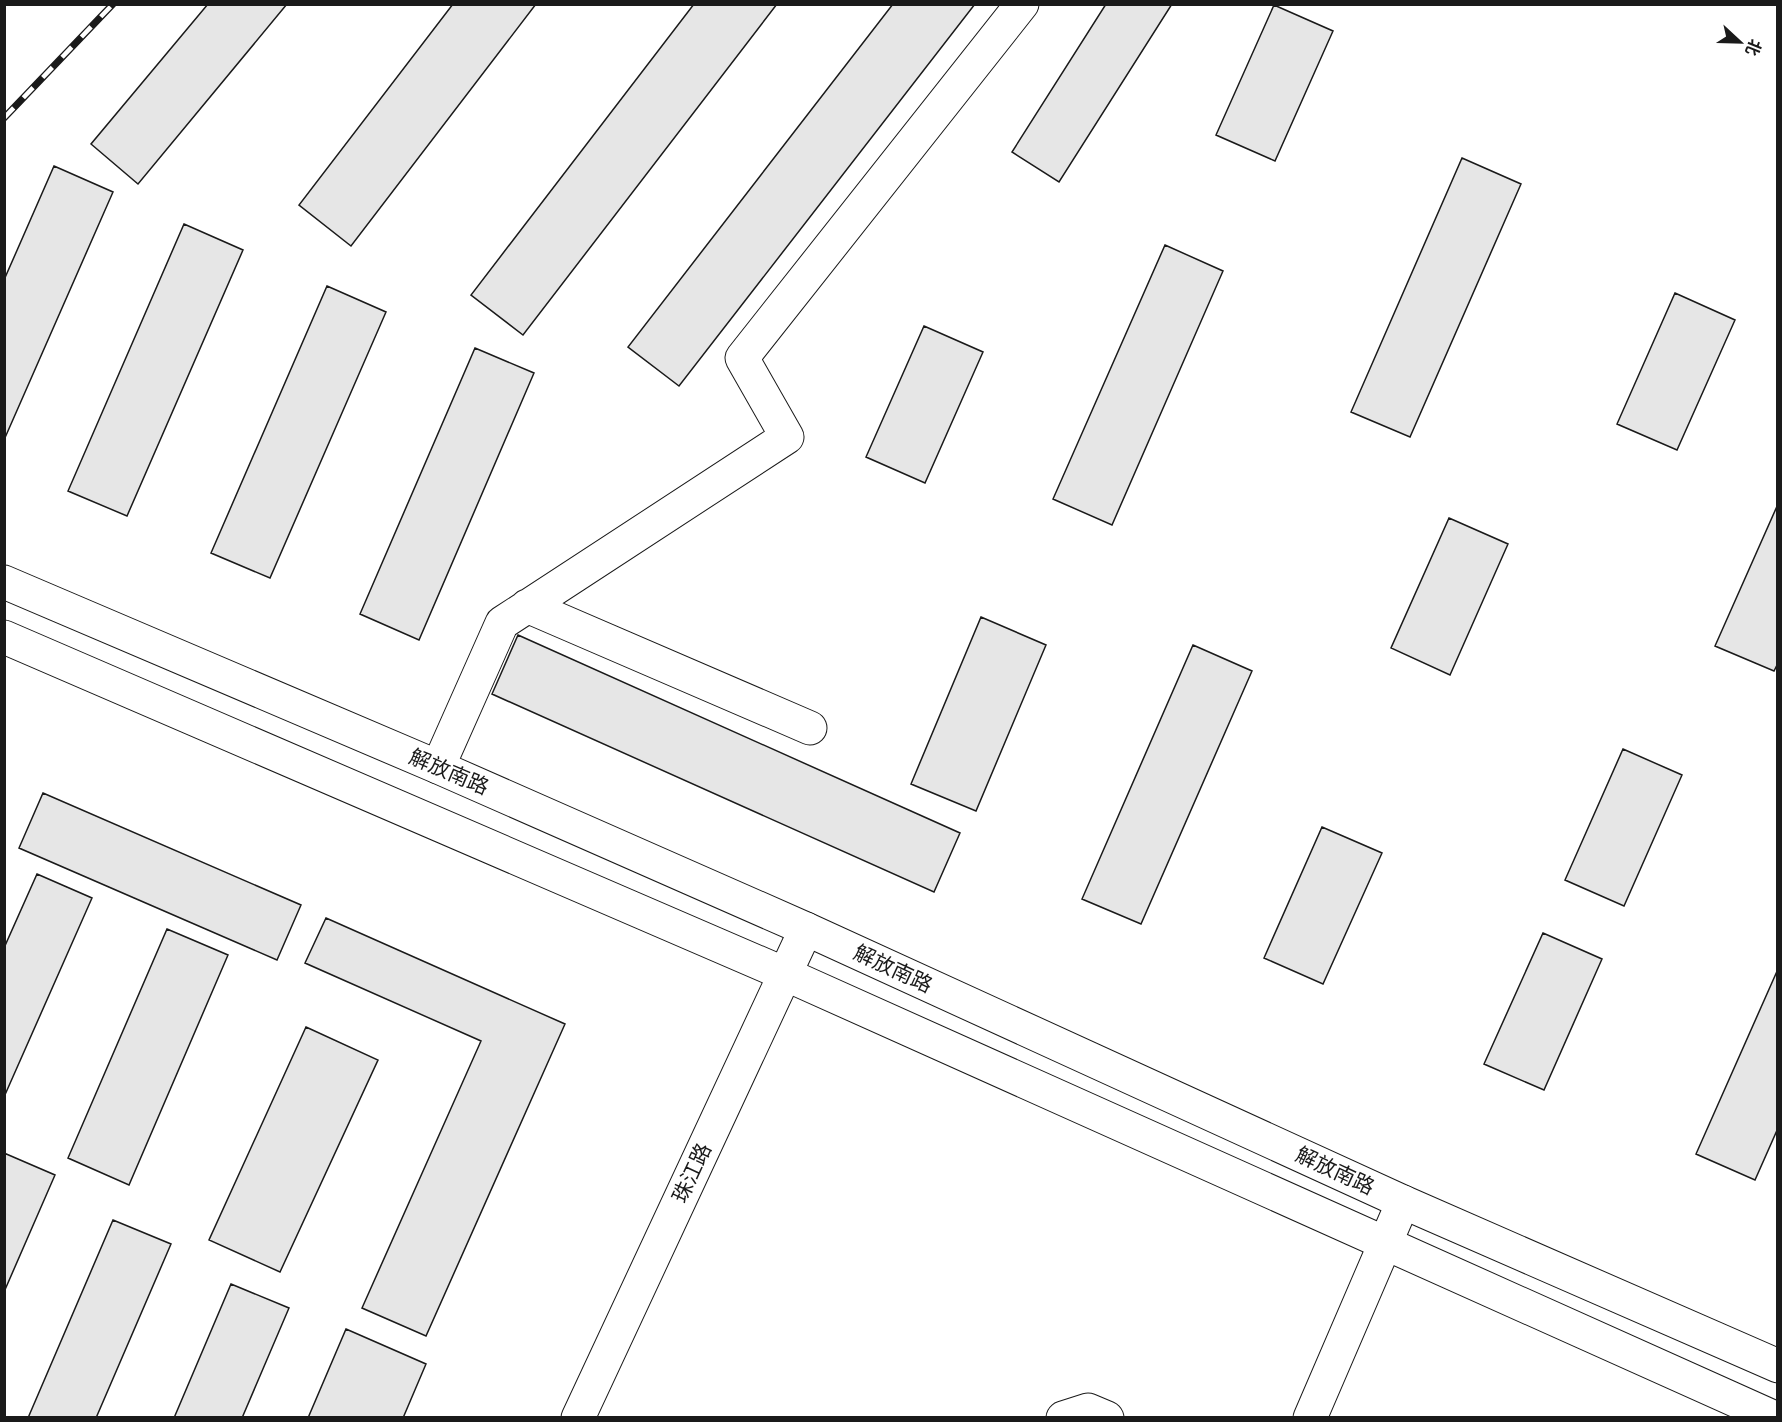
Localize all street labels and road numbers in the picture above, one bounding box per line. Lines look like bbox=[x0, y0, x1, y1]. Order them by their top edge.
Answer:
street label: 解放南路 bbox=[405, 742, 494, 800]
street label: 解放南路 bbox=[849, 938, 937, 999]
street label: 珠江路 bbox=[665, 1138, 717, 1207]
street label: 解放南路 bbox=[1291, 1140, 1379, 1201]

